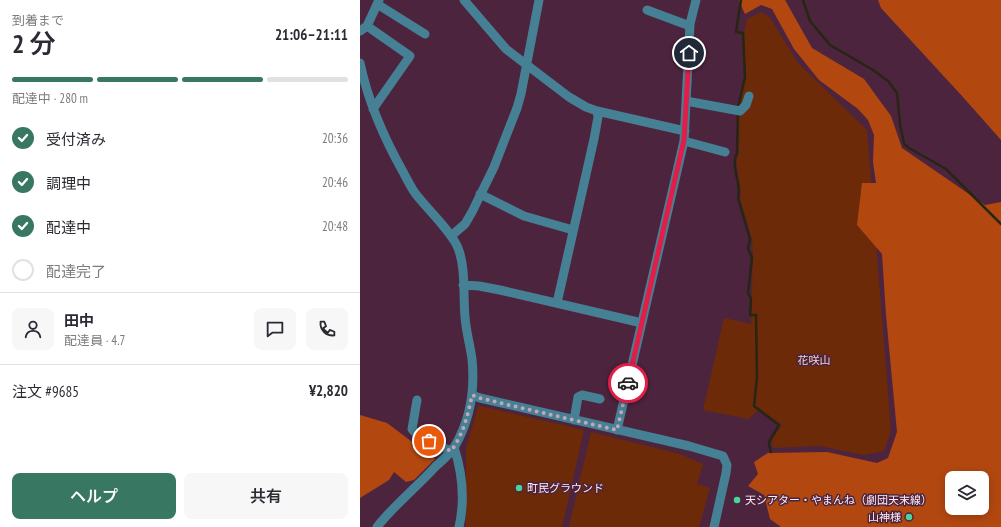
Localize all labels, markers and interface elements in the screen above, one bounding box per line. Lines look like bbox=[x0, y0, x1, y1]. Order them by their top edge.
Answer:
text: 到着まで bbox=[12, 12, 64, 29]
text: 21:06–21:11 bbox=[275, 25, 348, 44]
text: 2 分 bbox=[12, 27, 56, 60]
pin bbox=[672, 36, 706, 70]
icon: home bbox=[678, 42, 700, 64]
text: 配達中 · 280 m bbox=[12, 90, 88, 107]
icon: check bbox=[12, 127, 34, 149]
text: 受付済み bbox=[46, 130, 106, 149]
text: 20:36 bbox=[322, 130, 348, 147]
icon: check bbox=[12, 171, 34, 193]
text: 調理中 bbox=[46, 174, 91, 193]
text: 20:46 bbox=[322, 174, 348, 191]
icon: check bbox=[12, 215, 34, 237]
text: 配達中 bbox=[46, 218, 91, 237]
text: 20:48 bbox=[322, 218, 348, 235]
text: 配達完了 bbox=[46, 262, 106, 281]
button: person bbox=[12, 308, 54, 350]
button: chat bbox=[254, 308, 296, 350]
button: phone bbox=[306, 308, 348, 350]
text: 田中 bbox=[64, 311, 94, 330]
text: 配達員 · 4.7 bbox=[64, 332, 125, 349]
park label: 花咲山 bbox=[798, 353, 831, 367]
courier bbox=[608, 363, 648, 403]
icon: car bbox=[617, 372, 639, 394]
text: ¥2,820 bbox=[309, 381, 348, 400]
text: 注文 #9685 bbox=[12, 382, 79, 401]
pin bbox=[412, 424, 446, 458]
icon: bag bbox=[418, 430, 440, 452]
map controls bbox=[945, 471, 989, 515]
button: layers bbox=[945, 471, 989, 515]
button: ヘルプ bbox=[12, 473, 176, 519]
button: 共有 bbox=[184, 473, 348, 519]
place label: 町民グラウンド bbox=[527, 481, 604, 495]
marker: 町民グラウンド bbox=[514, 483, 524, 493]
place label: 天シアター・やまんね（劇団天末線） bbox=[745, 493, 932, 507]
marker: 天シアター・やまんね（劇団天末線） bbox=[732, 495, 742, 505]
place label: 山神様 bbox=[868, 510, 901, 524]
marker: 山神様 bbox=[904, 512, 914, 522]

